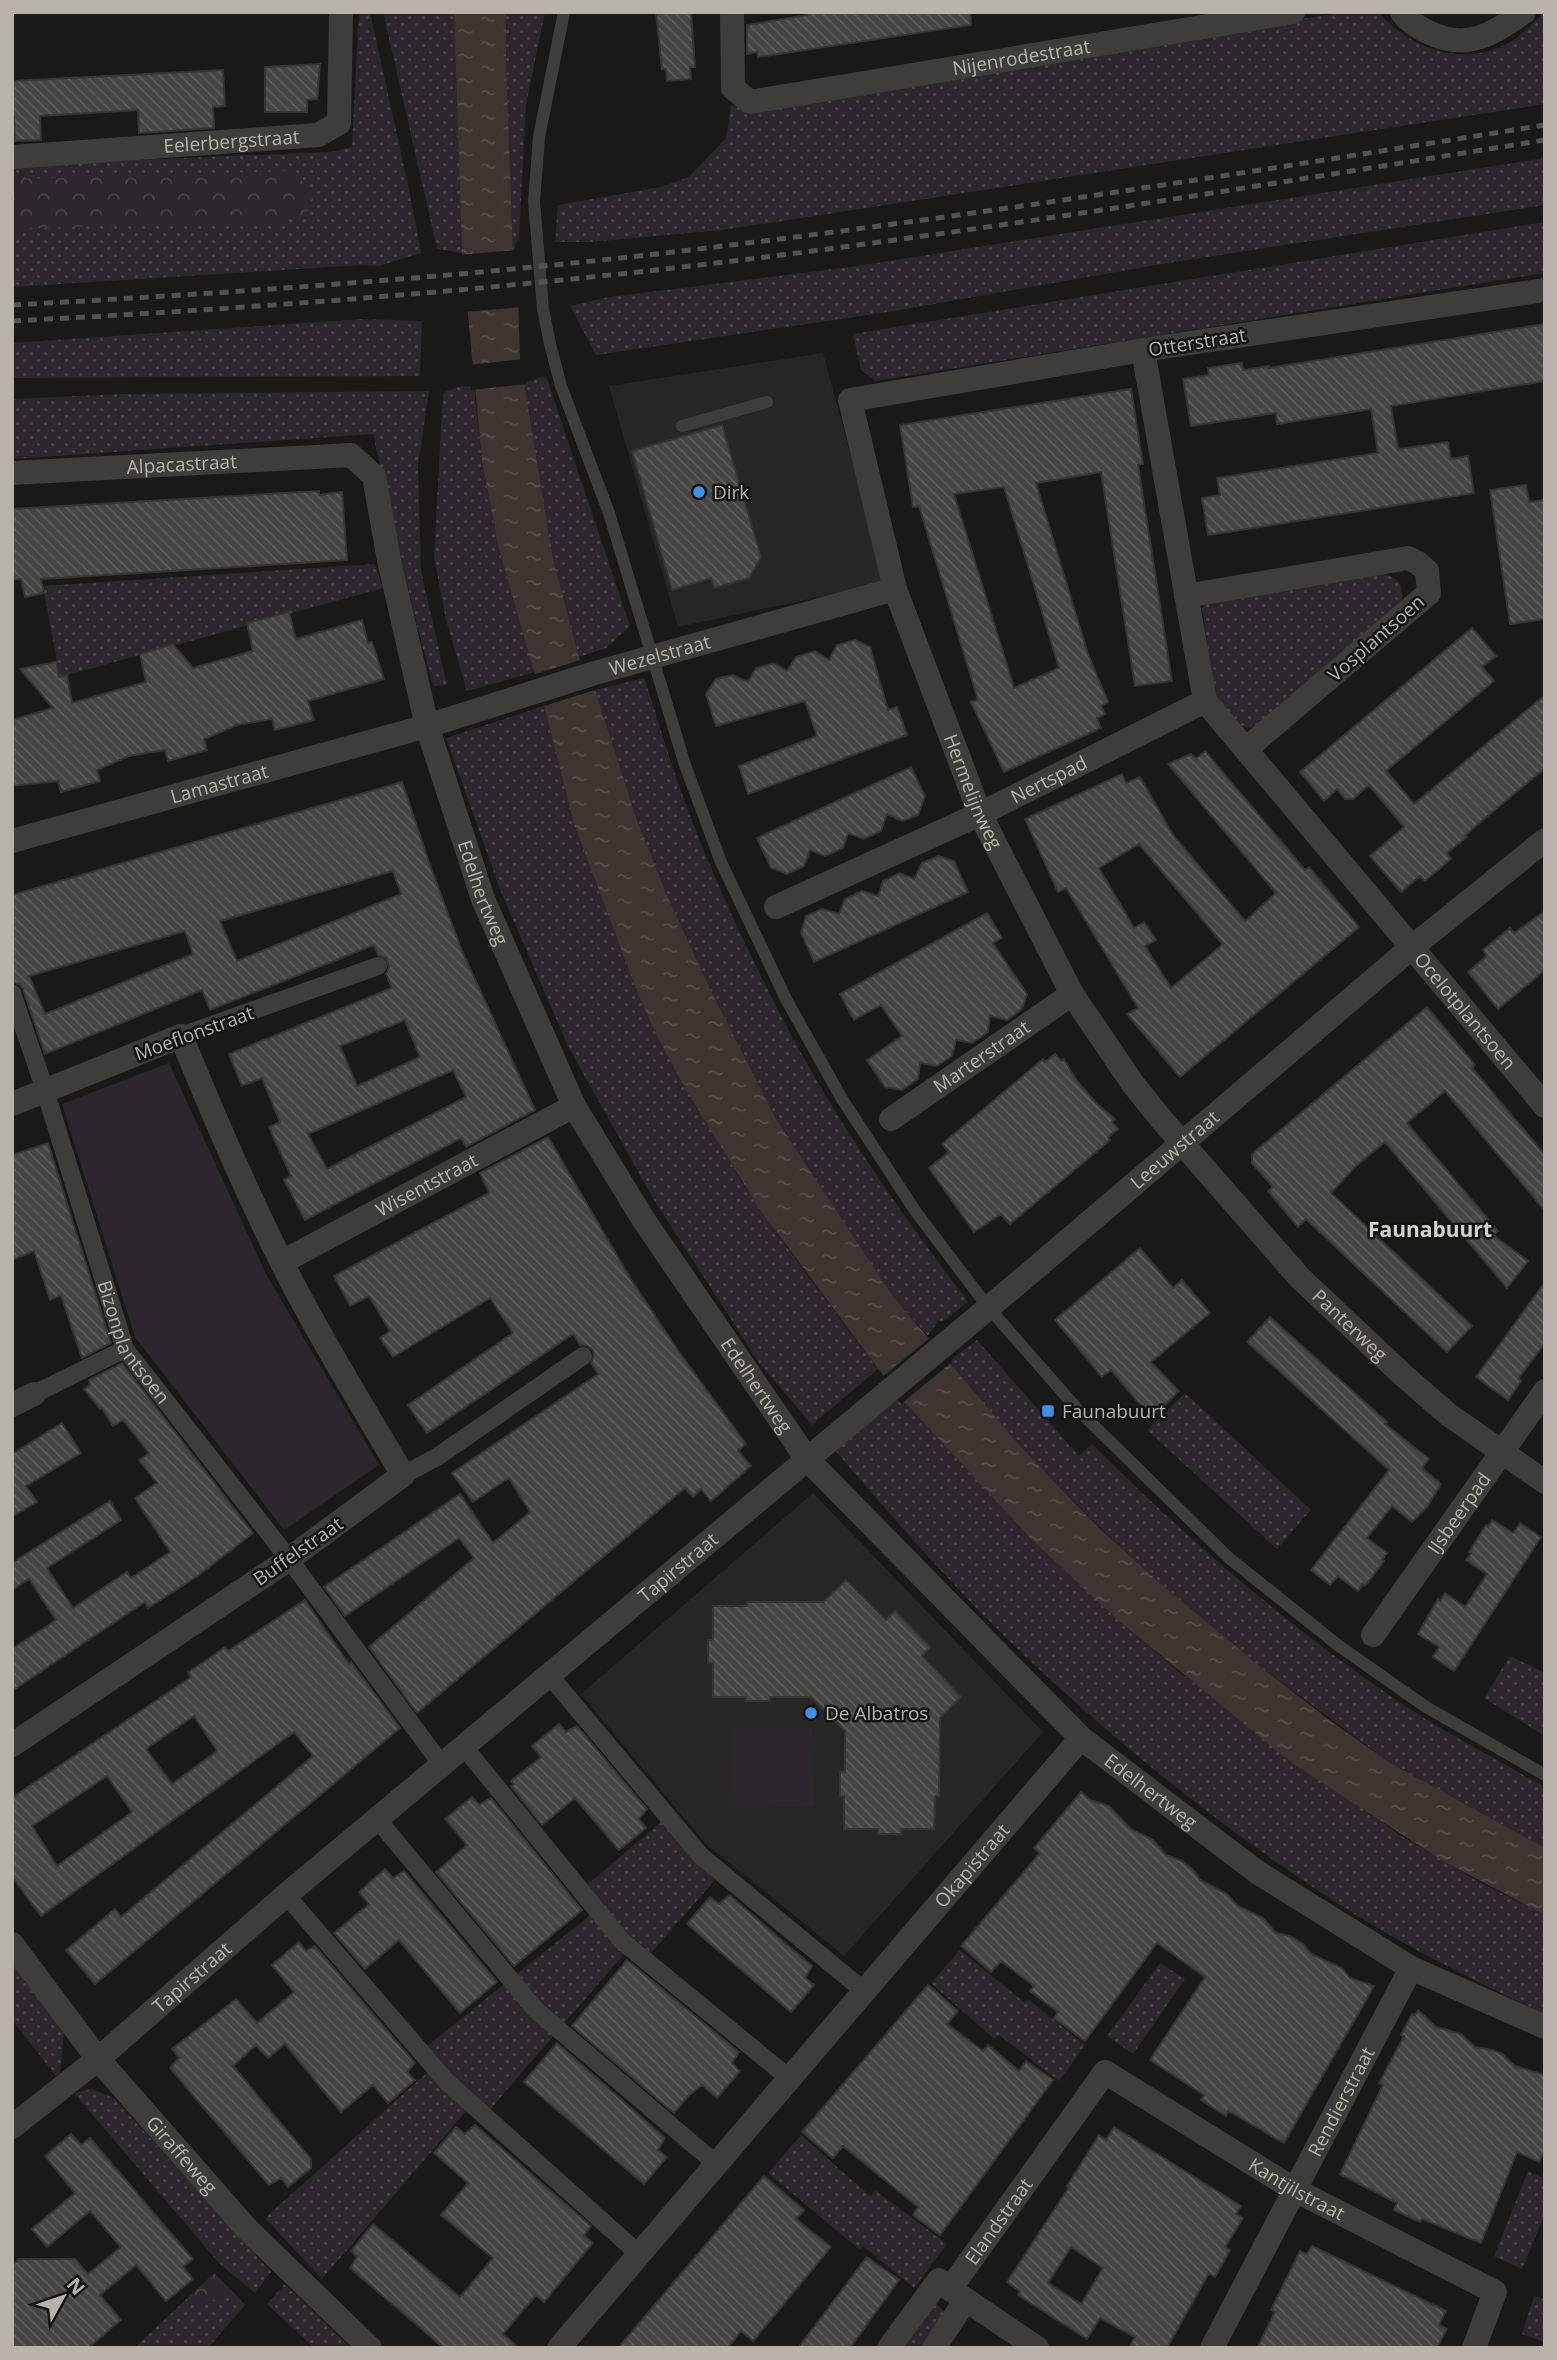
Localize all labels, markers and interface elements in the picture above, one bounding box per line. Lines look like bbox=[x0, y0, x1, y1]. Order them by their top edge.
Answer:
street label: Nijenrodestraat bbox=[950, 33, 1092, 81]
street label: Eelerbergstraat bbox=[162, 123, 301, 159]
street label: Otterstraat bbox=[1146, 321, 1248, 363]
street label: Alpacastraat bbox=[126, 448, 238, 480]
place label: Dirk bbox=[713, 479, 749, 505]
marker: Dirk bbox=[691, 484, 707, 500]
street label: Vosplantsoen bbox=[1322, 589, 1430, 687]
street label: Wezelstraat bbox=[606, 628, 714, 681]
street label: Hermelijnweg bbox=[938, 730, 1009, 854]
street label: Nertspad bbox=[1006, 749, 1091, 810]
street label: Lamastraat bbox=[167, 758, 271, 809]
street label: Edelhertweg bbox=[452, 837, 515, 949]
street label: Ocelotplantsoen bbox=[1408, 947, 1522, 1075]
street label: Moeflonstraat bbox=[131, 999, 257, 1067]
street label: Marterstraat bbox=[928, 1014, 1035, 1099]
street label: Leeuwstraat bbox=[1125, 1104, 1225, 1195]
street label: Wisentstraat bbox=[371, 1147, 482, 1223]
district label: Faunabuurt bbox=[1368, 1215, 1492, 1243]
street label: Bizonplantsoen bbox=[92, 1277, 176, 1409]
street label: Panterweg bbox=[1307, 1283, 1393, 1367]
street label: Edelhertweg bbox=[715, 1332, 798, 1438]
place label: Faunabuurt bbox=[1062, 1398, 1166, 1424]
marker: Faunabuurt bbox=[1040, 1403, 1056, 1419]
street label: IJsbeerpad bbox=[1421, 1467, 1497, 1559]
street label: Buffelstraat bbox=[248, 1510, 348, 1591]
street label: Tapirstraat bbox=[633, 1526, 724, 1608]
place label: De Albatros bbox=[825, 1700, 928, 1726]
marker: De Albatros bbox=[803, 1705, 819, 1721]
street label: Edelhertweg bbox=[1099, 1747, 1202, 1835]
street label: Okapistraat bbox=[928, 1818, 1015, 1913]
street label: Tapirstraat bbox=[147, 1936, 237, 2019]
street label: Rendierstraat bbox=[1302, 2042, 1381, 2161]
street label: Giraffeweg bbox=[140, 2110, 223, 2200]
street label: Kantjilstraat bbox=[1244, 2151, 1349, 2226]
street label: Elandstraat bbox=[959, 2172, 1038, 2270]
north arrow bbox=[28, 2262, 98, 2332]
text: N bbox=[61, 2272, 91, 2300]

